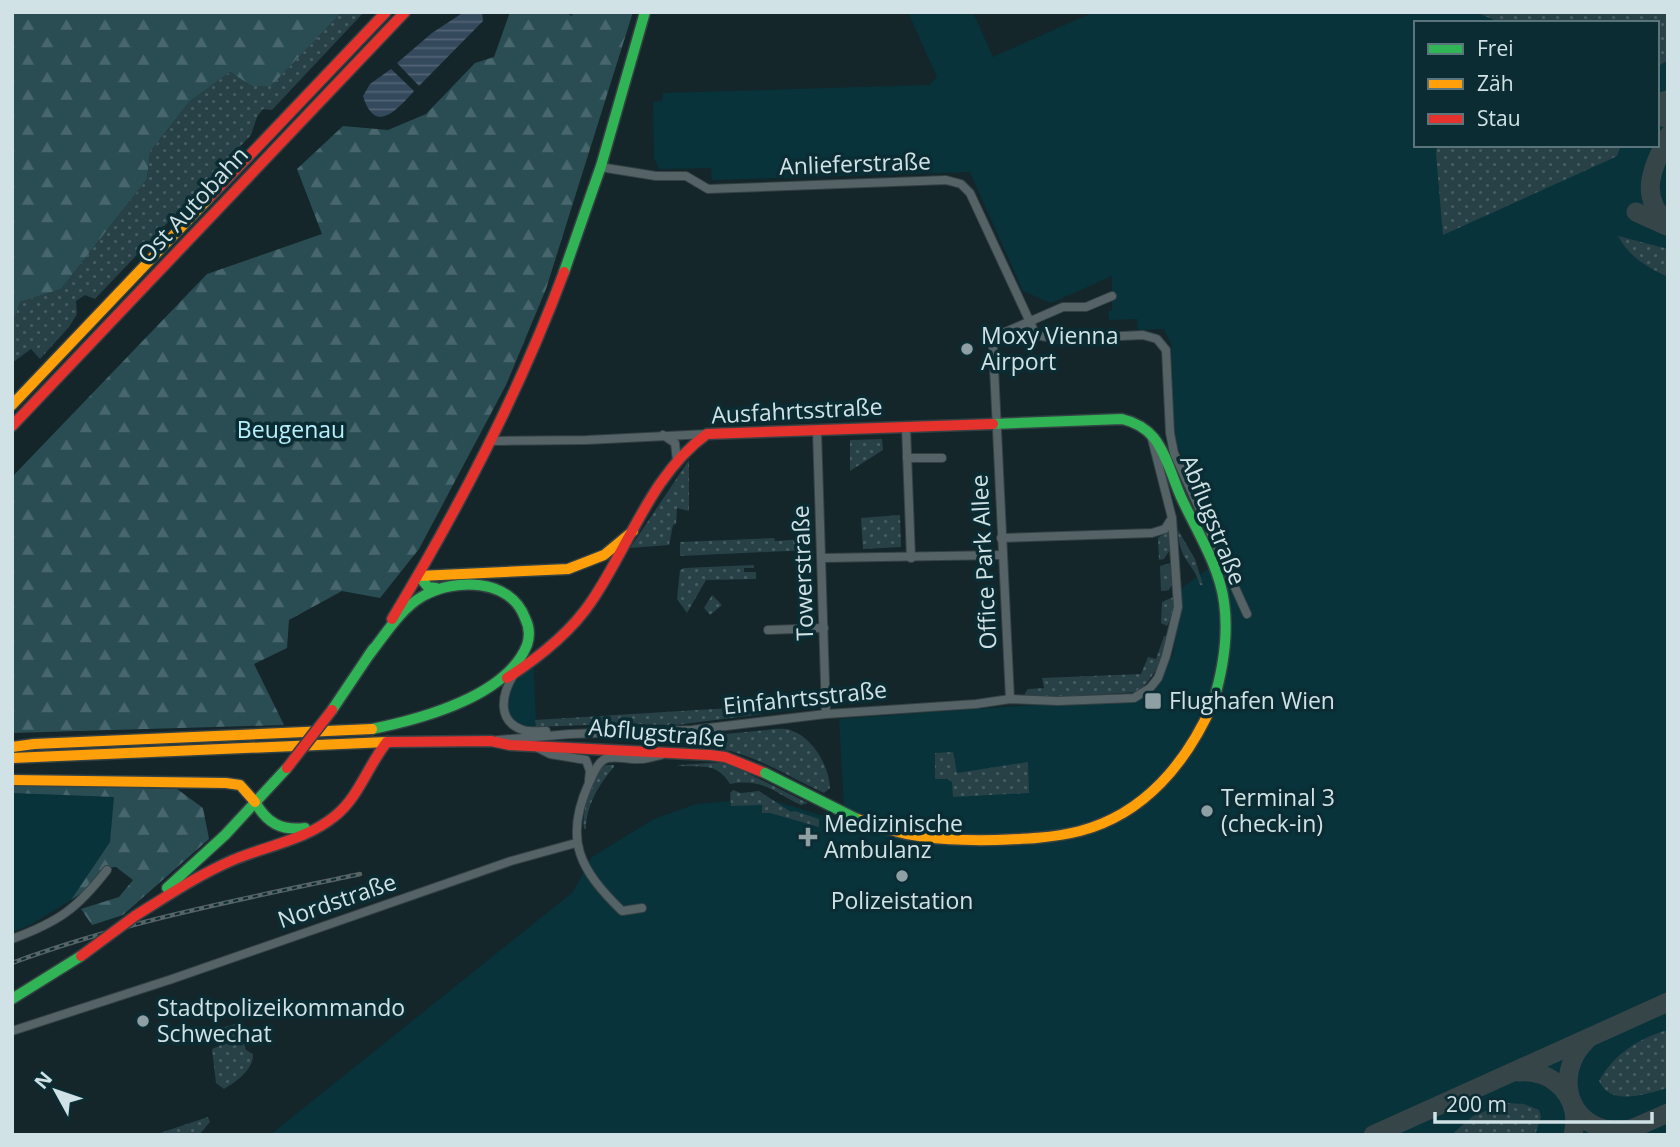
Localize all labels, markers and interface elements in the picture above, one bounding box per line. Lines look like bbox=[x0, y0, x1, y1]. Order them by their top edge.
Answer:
legend bbox=[1414, 21, 1659, 147]
text: Frei bbox=[1477, 34, 1514, 62]
text: Zäh bbox=[1477, 69, 1514, 97]
text: Stau bbox=[1477, 104, 1521, 132]
street label: Ost Autobahn bbox=[130, 139, 255, 270]
street label: Anlieferstraße bbox=[779, 144, 931, 182]
place label: Moxy Vienna Airport bbox=[981, 319, 1118, 377]
marker: Moxy Vienna Airport bbox=[959, 341, 975, 357]
street label: Ausfahrtsstraße bbox=[711, 390, 883, 430]
park label: Beugenau bbox=[237, 413, 345, 445]
street label: Abflugstraße bbox=[1173, 450, 1254, 589]
street label: Office Park Allee bbox=[962, 474, 1004, 650]
street label: Towerstraße bbox=[784, 505, 820, 641]
street label: Einfahrtsstraße bbox=[721, 672, 888, 722]
place label: Flughafen Wien bbox=[1169, 684, 1335, 716]
marker: Flughafen Wien bbox=[1143, 691, 1163, 711]
street label: Abflugstraße bbox=[587, 710, 727, 754]
place label: Terminal 3 (check-in) bbox=[1221, 781, 1335, 839]
marker: Terminal 3 (check-in) bbox=[1199, 803, 1215, 819]
place label: Medizinische Ambulanz bbox=[824, 807, 963, 865]
marker: Medizinische Ambulanz bbox=[798, 827, 818, 847]
street label: Nordstraße bbox=[273, 865, 400, 935]
marker: Polizeistation bbox=[894, 868, 910, 884]
place label: Polizeistation bbox=[831, 884, 973, 916]
place label: Stadtpolizeikommando Schwechat bbox=[157, 991, 405, 1049]
marker: Stadtpolizeikommando Schwechat bbox=[135, 1013, 151, 1029]
north arrow bbox=[21, 1056, 91, 1126]
text: N bbox=[28, 1066, 58, 1094]
scale bar bbox=[1435, 1080, 1652, 1124]
text: 200 m bbox=[1446, 1090, 1507, 1118]

